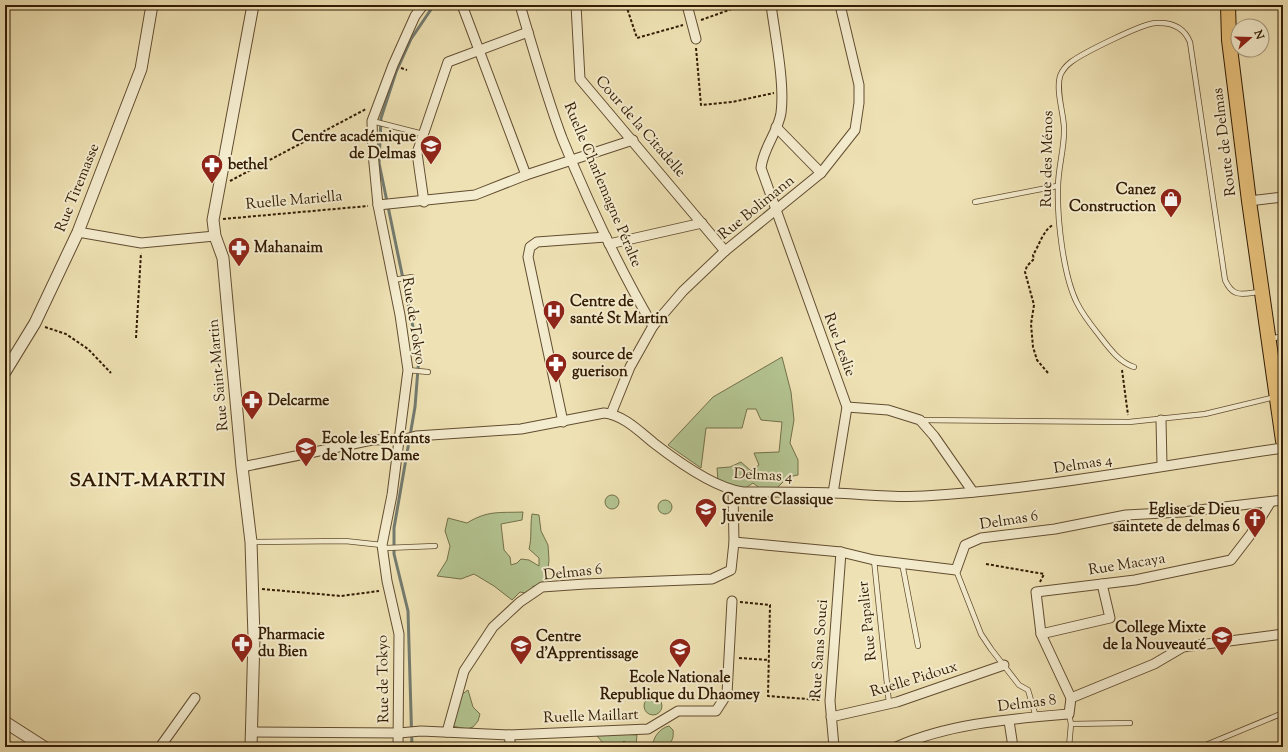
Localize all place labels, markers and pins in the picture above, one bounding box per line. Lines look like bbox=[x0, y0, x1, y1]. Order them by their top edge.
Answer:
place label: Centre académique de Delmas bbox=[292, 127, 416, 165]
school or university icon: Centre académique de Delmas bbox=[418, 133, 444, 166]
pharmacy icon: bethel bbox=[199, 152, 225, 185]
place label: bethel bbox=[227, 155, 269, 176]
place label: Canez Construction bbox=[1069, 180, 1156, 218]
shop icon: Canez Construction bbox=[1158, 186, 1184, 219]
pharmacy icon: Mahanaim bbox=[226, 235, 252, 268]
place label: Mahanaim bbox=[254, 238, 323, 259]
place label: Centre de santé St Martin bbox=[570, 292, 669, 330]
hospital icon: Centre de santé St Martin bbox=[541, 298, 567, 331]
place label: source de guerison bbox=[572, 345, 633, 383]
pharmacy icon: source de guerison bbox=[543, 351, 569, 384]
pharmacy icon: Delcarme bbox=[239, 388, 265, 421]
place label: Delcarme bbox=[268, 391, 329, 412]
place label: Ecole les Enfants de Notre Dame bbox=[322, 429, 430, 467]
school or university icon: Ecole les Enfants de Notre Dame bbox=[293, 435, 319, 468]
place label: Centre Classique Juvenile bbox=[721, 490, 833, 528]
school or university icon: Centre Classique Juvenile bbox=[693, 496, 719, 529]
place label: Eglise de Dieu saintete de delmas 6 bbox=[1113, 500, 1241, 538]
church icon: Eglise de Dieu saintete de delmas 6 bbox=[1242, 506, 1268, 539]
place label: College Mixte de la Nouveauté bbox=[1103, 618, 1206, 656]
school or university icon: College Mixte de la Nouveauté bbox=[1209, 624, 1235, 657]
place label: Pharmacie du Bien bbox=[258, 625, 325, 663]
place label: Centre d'Apprentissage bbox=[536, 627, 639, 665]
pharmacy icon: Pharmacie du Bien bbox=[229, 631, 255, 664]
school or university icon: Centre d'Apprentissage bbox=[508, 633, 534, 666]
school or university icon: Ecole Nationale Republique du Dhaomey bbox=[667, 636, 693, 669]
place label: Ecole Nationale Republique du Dhaomey bbox=[600, 668, 760, 706]

